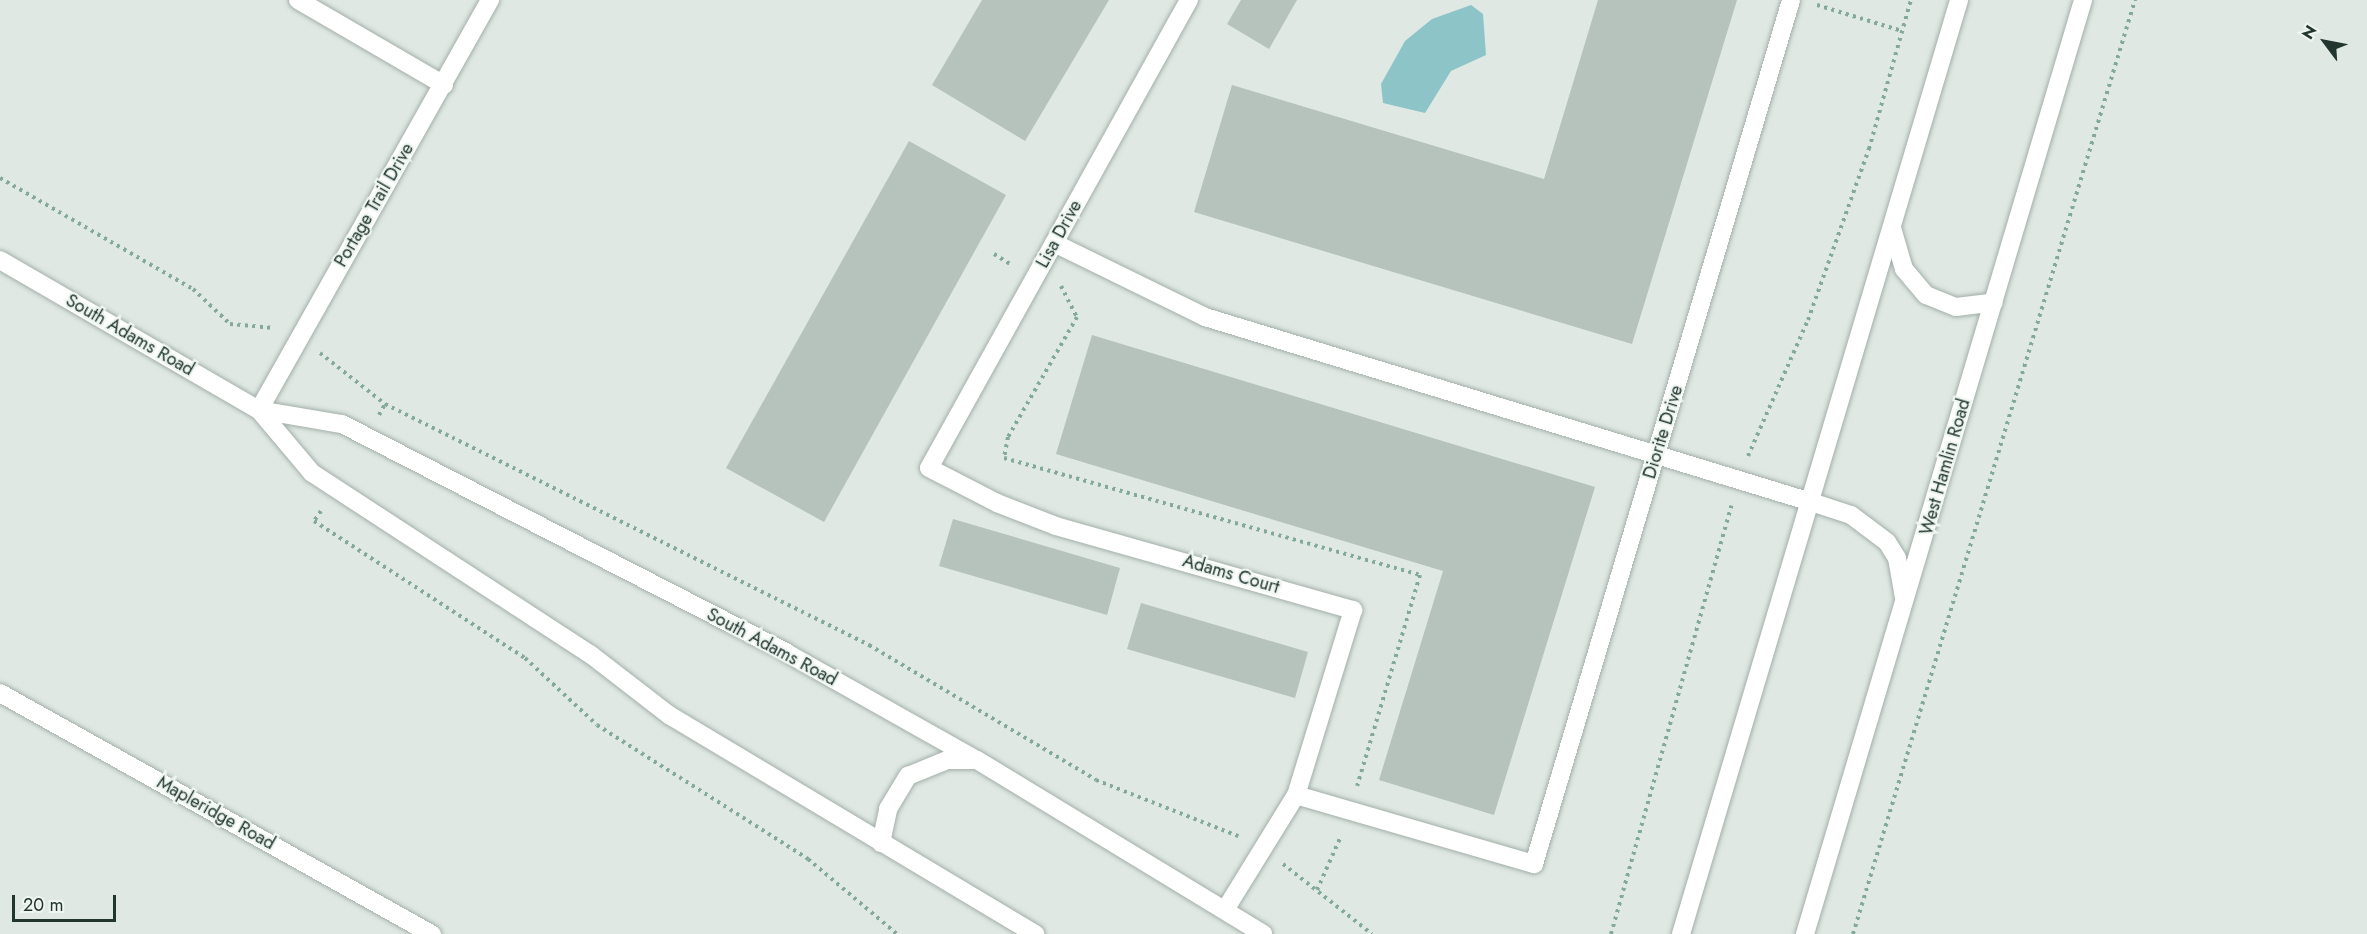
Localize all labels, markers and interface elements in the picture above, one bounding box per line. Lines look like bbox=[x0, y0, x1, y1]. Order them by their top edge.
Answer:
north arrow bbox=[2295, 12, 2355, 72]
text: N bbox=[2296, 21, 2322, 44]
street label: Portage Trail Drive bbox=[330, 139, 418, 271]
street label: Lisa Drive bbox=[1032, 196, 1086, 272]
street label: South Adams Road bbox=[62, 289, 198, 381]
street label: Diorite Drive bbox=[1639, 383, 1687, 481]
street label: West Hamlin Road bbox=[1915, 396, 1975, 538]
street label: Adams Court bbox=[1180, 550, 1282, 598]
street label: South Adams Road bbox=[703, 604, 841, 690]
street label: Mapleridge Road bbox=[153, 772, 279, 854]
scale bar bbox=[15, 883, 118, 921]
text: 20 m bbox=[23, 892, 63, 918]

